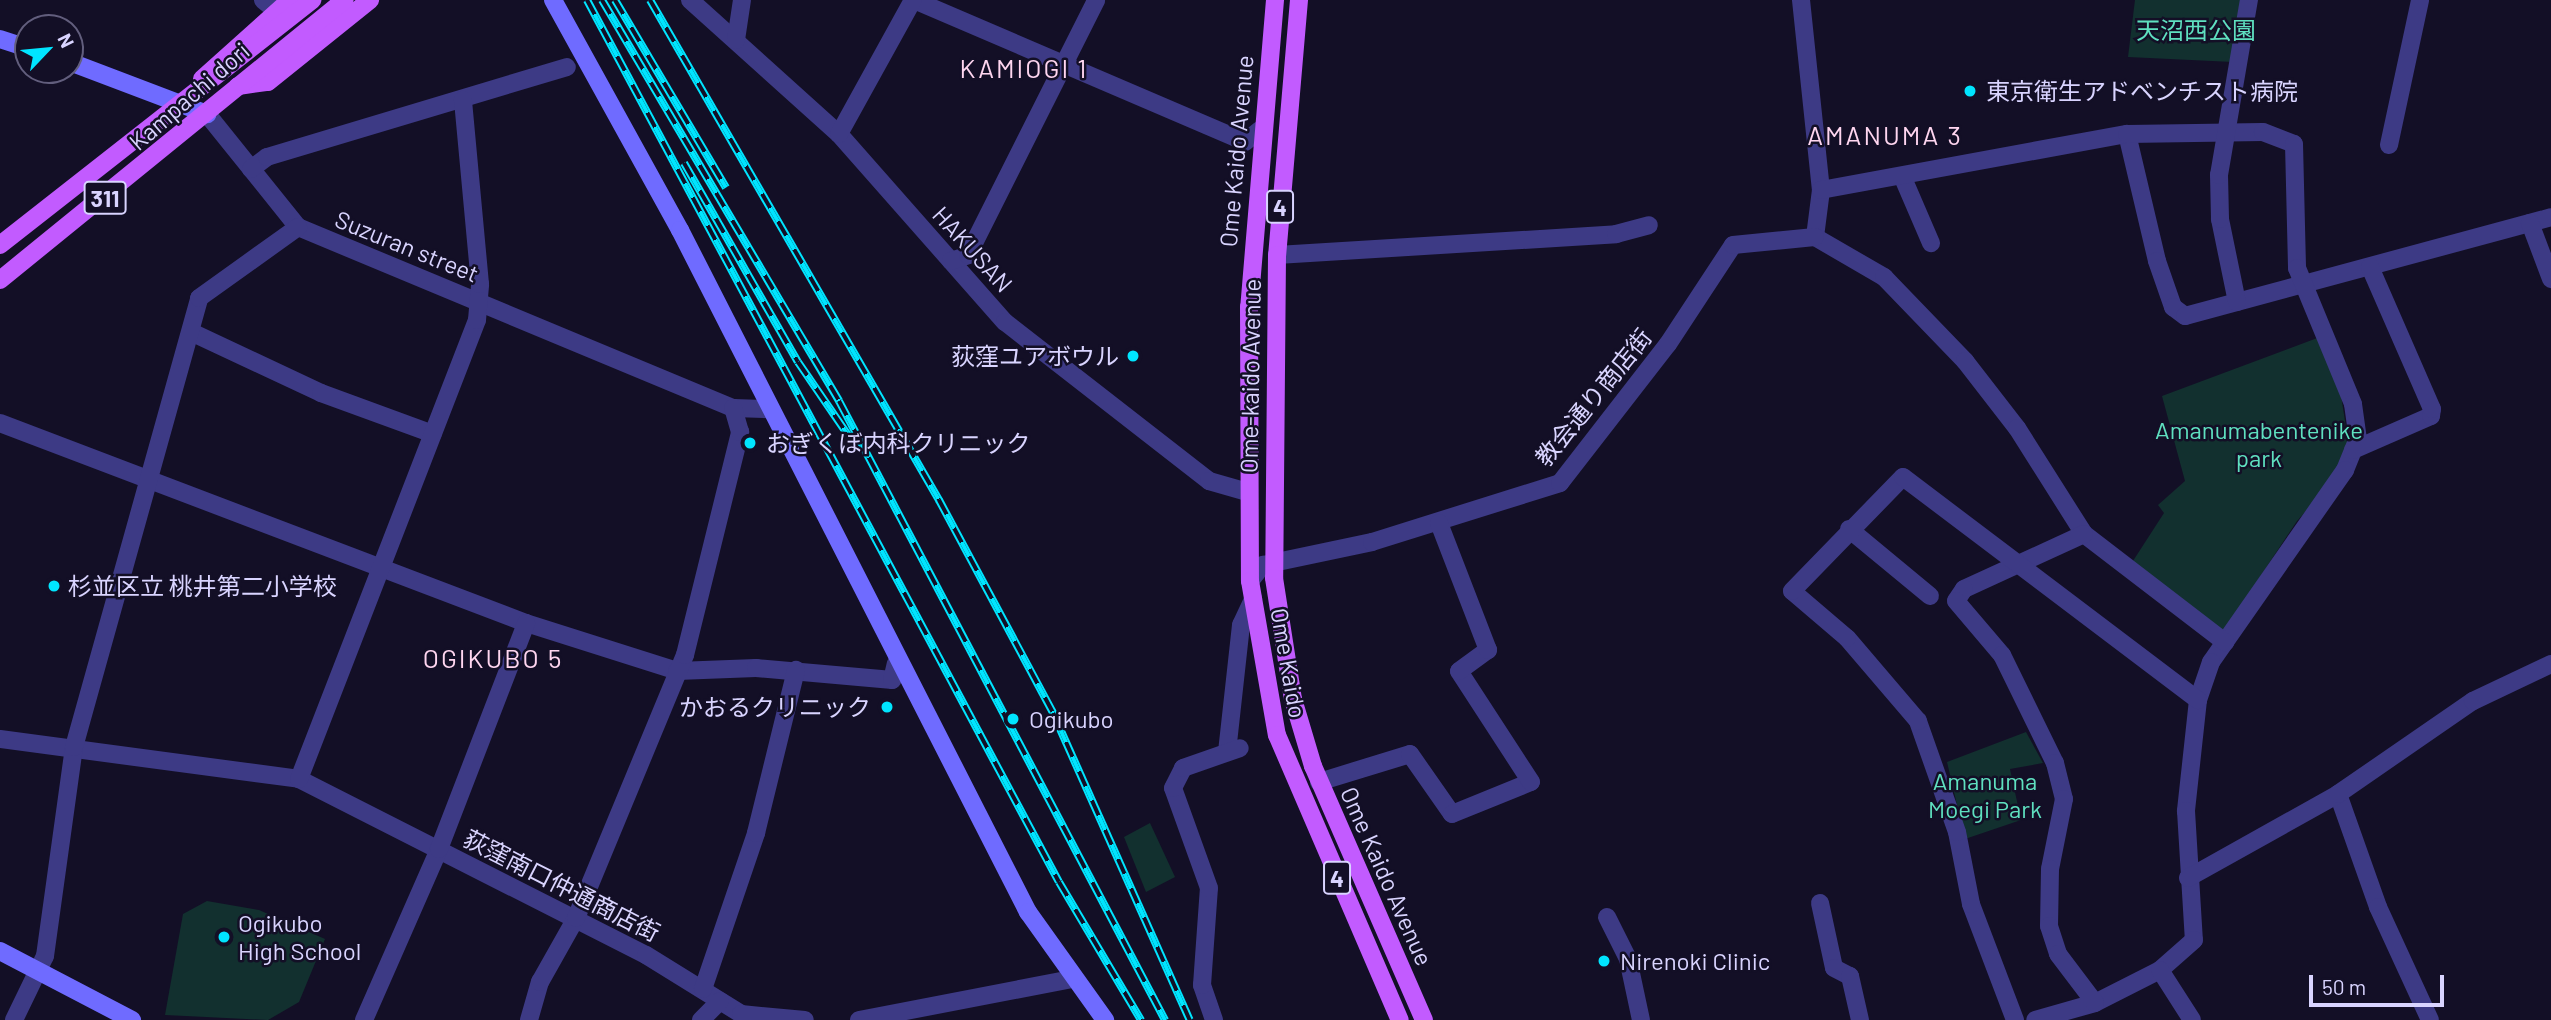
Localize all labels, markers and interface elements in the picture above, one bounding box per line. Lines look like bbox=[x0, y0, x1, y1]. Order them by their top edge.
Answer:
north arrow bbox=[14, 14, 84, 84]
park label: 天沼西公園 bbox=[2136, 16, 2256, 44]
text: N bbox=[53, 30, 80, 51]
street label: Kampachi dori bbox=[123, 36, 255, 156]
district label: KAMIOGI 1 bbox=[961, 52, 1087, 84]
street label: Ome Kaido Avenue bbox=[1213, 54, 1259, 248]
place label: 東京衛生アドベンチスト病院 bbox=[1986, 77, 2298, 105]
marker: 東京衛生アドベンチスト病院 bbox=[1960, 81, 1980, 101]
district label: AMANUMA 3 bbox=[1808, 119, 1962, 151]
road number: 311 bbox=[82, 178, 128, 218]
road number: 4 bbox=[1266, 188, 1294, 227]
street label: HAKUSAN bbox=[927, 200, 1019, 298]
street label: Suzuran street bbox=[331, 204, 483, 288]
street label: Ome-kaido Avenue bbox=[1234, 279, 1266, 473]
street label: 教会通り商店街 bbox=[1529, 323, 1657, 471]
place label: 荻窪ユアボウル bbox=[951, 342, 1119, 370]
marker: 荻窪ユアボウル bbox=[1125, 348, 1141, 364]
park label: Amanumabentenike park bbox=[2155, 416, 2363, 472]
place label: おぎくぼ内科クリニック bbox=[766, 429, 1030, 457]
marker: おぎくぼ内科クリニック bbox=[740, 433, 760, 453]
place label: 杉並区立 桃井第二小学校 bbox=[68, 572, 337, 600]
marker: 杉並区立 桃井第二小学校 bbox=[46, 578, 62, 594]
street label: Ome Kaido bbox=[1265, 606, 1313, 720]
district label: OGIKUBO 5 bbox=[424, 642, 562, 674]
place label: かおるクリニック bbox=[679, 693, 871, 721]
marker: かおるクリニック bbox=[877, 697, 897, 717]
place label: Ogikubo bbox=[1029, 705, 1114, 733]
marker: Ogikubo bbox=[1003, 709, 1023, 729]
park label: Amanuma Moegi Park bbox=[1928, 767, 2042, 823]
street label: Ome Kaido Avenue bbox=[1335, 782, 1439, 970]
street label: 荻窪南口仲通商店街 bbox=[459, 823, 665, 947]
road number: 4 bbox=[1323, 858, 1351, 898]
place label: Ogikubo High School bbox=[238, 909, 361, 965]
marker: Ogikubo High School bbox=[216, 929, 232, 945]
place label: Nirenoki Clinic bbox=[1620, 947, 1770, 975]
marker: Nirenoki Clinic bbox=[1594, 951, 1614, 971]
scale bar bbox=[2313, 960, 2448, 1004]
text: 50 m bbox=[2322, 974, 2366, 999]

